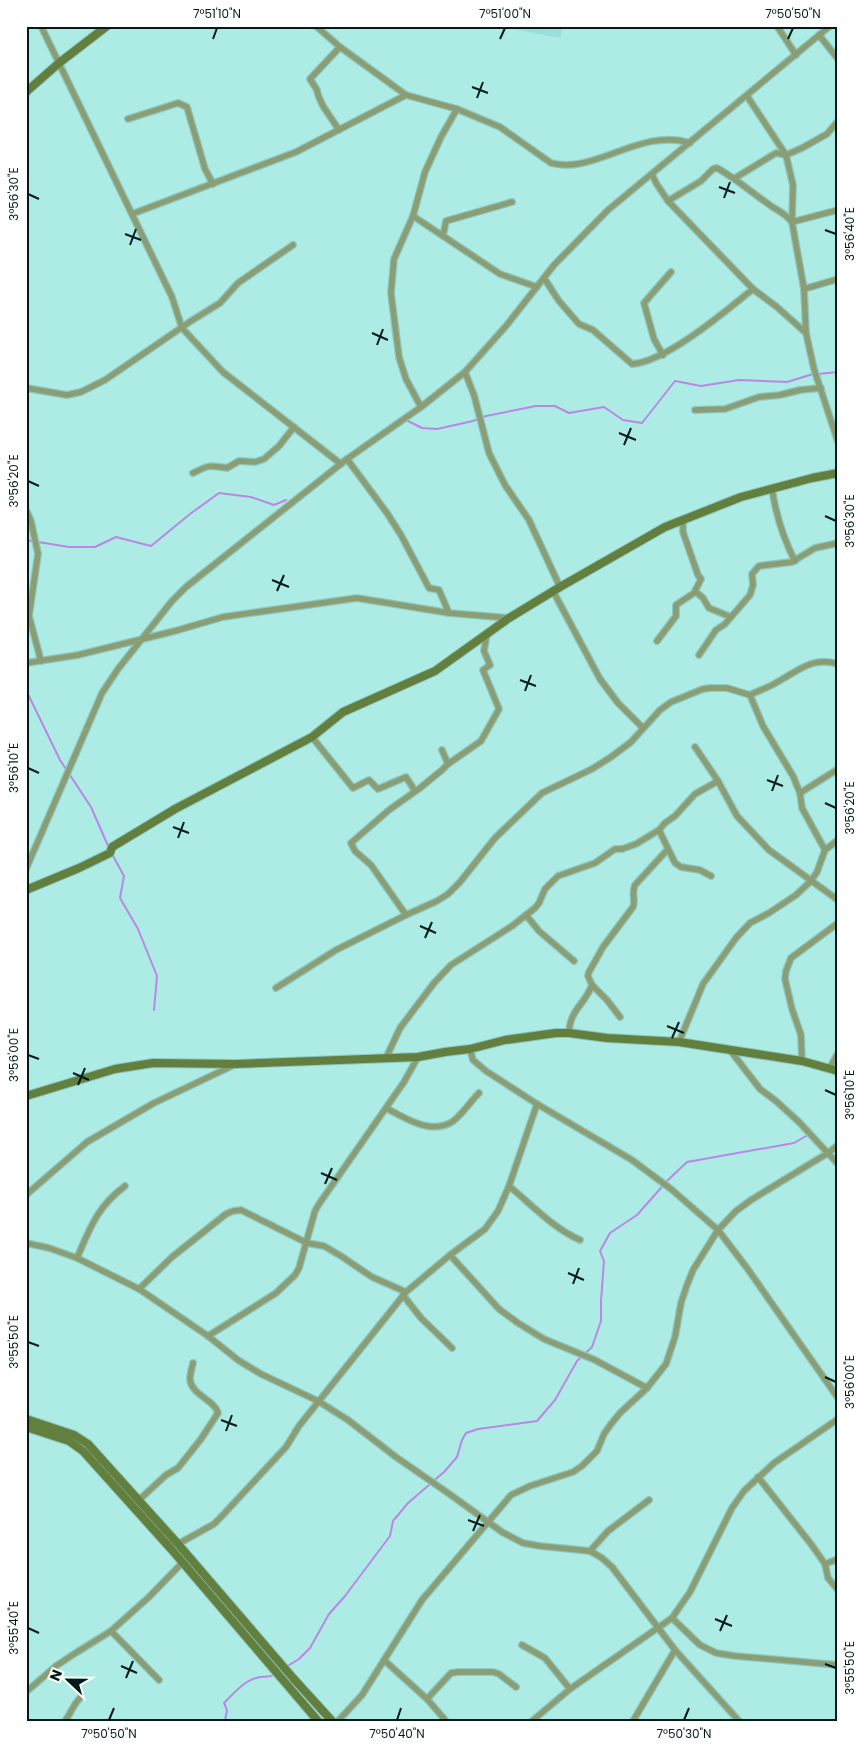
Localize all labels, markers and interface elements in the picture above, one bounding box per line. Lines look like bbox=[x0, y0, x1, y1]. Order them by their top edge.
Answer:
text: 7°51'10"N bbox=[193, 5, 241, 22]
text: 7°51'00"N bbox=[479, 5, 531, 22]
text: 7°50'50"N bbox=[765, 5, 821, 22]
text: 3°56'30"E bbox=[5, 167, 22, 221]
text: 3°56'40"E bbox=[841, 207, 858, 261]
text: 3°56'20"E bbox=[5, 454, 22, 508]
text: 3°56'30"E bbox=[841, 494, 858, 548]
text: 3°56'10"E bbox=[5, 743, 22, 793]
text: 3°56'20"E bbox=[841, 781, 858, 835]
text: 3°56'00"E bbox=[5, 1028, 22, 1082]
text: 3°56'10"E bbox=[841, 1070, 858, 1120]
text: 3°55'50"E bbox=[5, 1315, 22, 1369]
text: 3°56'00"E bbox=[841, 1355, 858, 1409]
text: 3°55'40"E bbox=[5, 1601, 22, 1655]
text: 3°55'50"E bbox=[841, 1641, 858, 1695]
north arrow bbox=[42, 1654, 92, 1704]
text: N bbox=[45, 1667, 67, 1684]
text: 7°50'50"N bbox=[81, 1725, 137, 1742]
text: 7°50'40"N bbox=[369, 1725, 425, 1742]
text: 7°50'30"N bbox=[657, 1725, 712, 1742]

